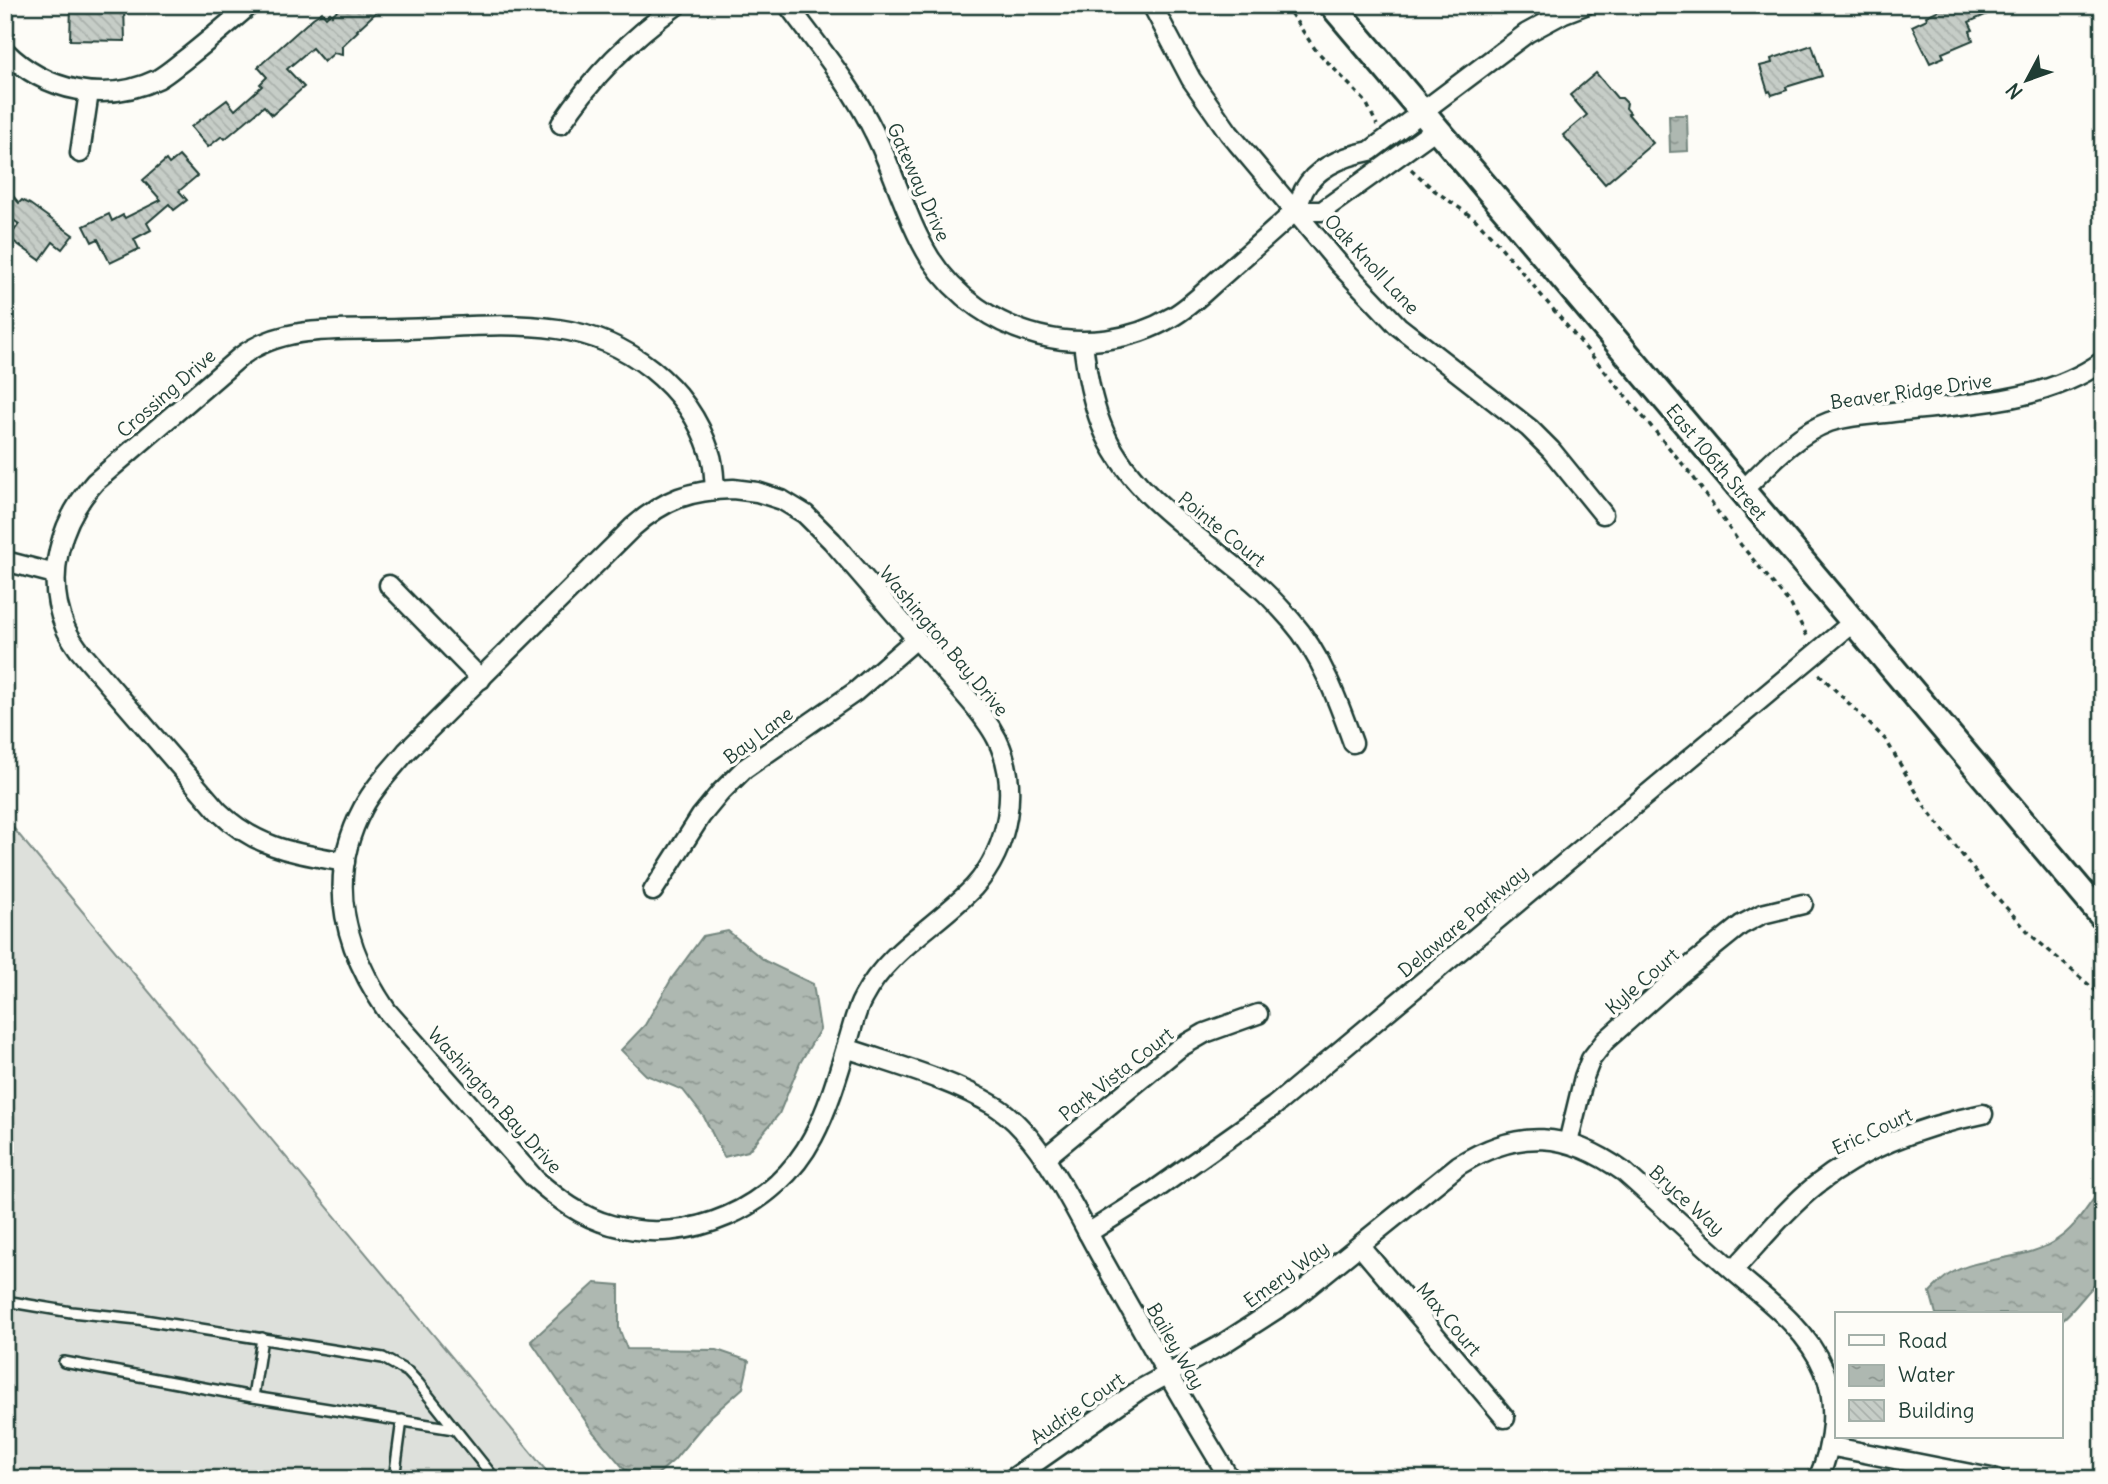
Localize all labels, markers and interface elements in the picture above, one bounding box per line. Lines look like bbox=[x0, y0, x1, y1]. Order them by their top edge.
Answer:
north arrow bbox=[1993, 46, 2062, 116]
text: N bbox=[2001, 78, 2028, 104]
street label: Gateway Drive bbox=[882, 119, 956, 245]
street label: Oak Knoll Lane bbox=[1319, 209, 1425, 319]
street label: Crossing Drive bbox=[112, 344, 220, 442]
street label: Beaver Ridge Drive bbox=[1829, 368, 1993, 414]
street label: East 106th Street bbox=[1661, 399, 1773, 525]
street label: Pointe Court bbox=[1173, 486, 1271, 572]
street label: Washington Bay Drive bbox=[874, 561, 1014, 721]
street label: Bay Lane bbox=[719, 701, 797, 769]
street label: Delaware Parkway bbox=[1393, 860, 1533, 982]
street label: Kyle Court bbox=[1600, 943, 1684, 1019]
street label: Washington Bay Drive bbox=[423, 1022, 567, 1178]
street label: Park Vista Court bbox=[1054, 1022, 1178, 1126]
street label: Eric Court bbox=[1828, 1102, 1916, 1160]
street label: Bryce Way bbox=[1644, 1160, 1730, 1240]
street label: Emery Way bbox=[1239, 1235, 1333, 1313]
street label: Max Court bbox=[1411, 1277, 1487, 1361]
street label: Bailey Way bbox=[1142, 1299, 1210, 1393]
legend bbox=[1835, 1312, 2062, 1438]
text: Road bbox=[1898, 1327, 1947, 1354]
text: Water bbox=[1898, 1361, 1956, 1388]
street label: Audrie Court bbox=[1025, 1367, 1129, 1449]
text: Building bbox=[1898, 1397, 1974, 1424]

